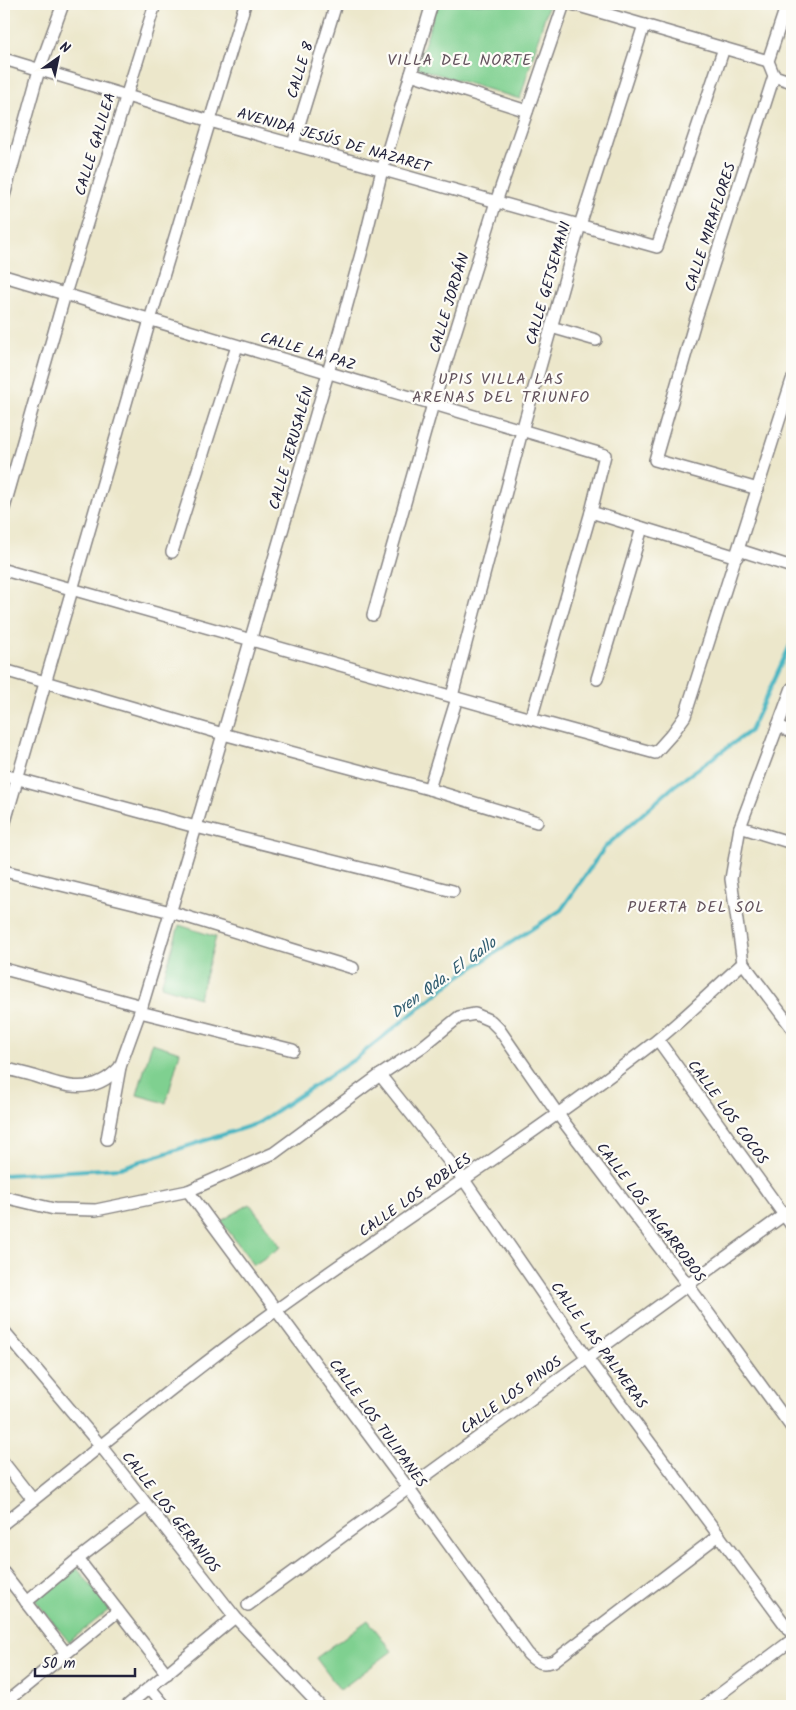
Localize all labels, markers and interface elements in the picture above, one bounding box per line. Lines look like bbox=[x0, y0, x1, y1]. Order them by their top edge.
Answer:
north arrow bbox=[32, 32, 82, 82]
text: N bbox=[55, 36, 74, 60]
street label: CALLE 8 bbox=[281, 38, 321, 102]
district label: VILLA DEL NORTE bbox=[388, 48, 532, 73]
street label: CALLE GALILEA bbox=[69, 90, 123, 199]
street label: AVENIDA JESÚS DE NAZARET bbox=[234, 102, 435, 181]
street label: CALLE MIRAFLORES bbox=[679, 160, 743, 295]
street label: CALLE GETSEMANI bbox=[520, 218, 578, 348]
street label: CALLE JORDÁN bbox=[423, 250, 477, 356]
street label: CALLE LA PAZ bbox=[257, 326, 359, 378]
district label: UPIS VILLA LAS ARENAS DEL TRIUNFO bbox=[412, 367, 590, 410]
street label: CALLE JERUSALÉN bbox=[263, 384, 321, 513]
district label: PUERTA DEL SOL bbox=[627, 895, 765, 920]
water label: Dren Qda. El Gallo bbox=[386, 930, 504, 1025]
street label: CALLE LOS COCOS bbox=[681, 1055, 774, 1170]
street label: CALLE LOS ALGARROBOS bbox=[590, 1138, 711, 1288]
street label: CALLE LOS ROBLES bbox=[354, 1148, 477, 1244]
street label: CALLE LAS PALMERAS bbox=[544, 1277, 653, 1414]
street label: CALLE LOS PINOS bbox=[456, 1351, 568, 1441]
street label: CALLE LOS TULIPANES bbox=[322, 1354, 432, 1493]
street label: CALLE LOS GERANIOS bbox=[115, 1447, 225, 1579]
scale bar bbox=[35, 1645, 135, 1677]
text: 50 m bbox=[42, 1652, 76, 1676]

